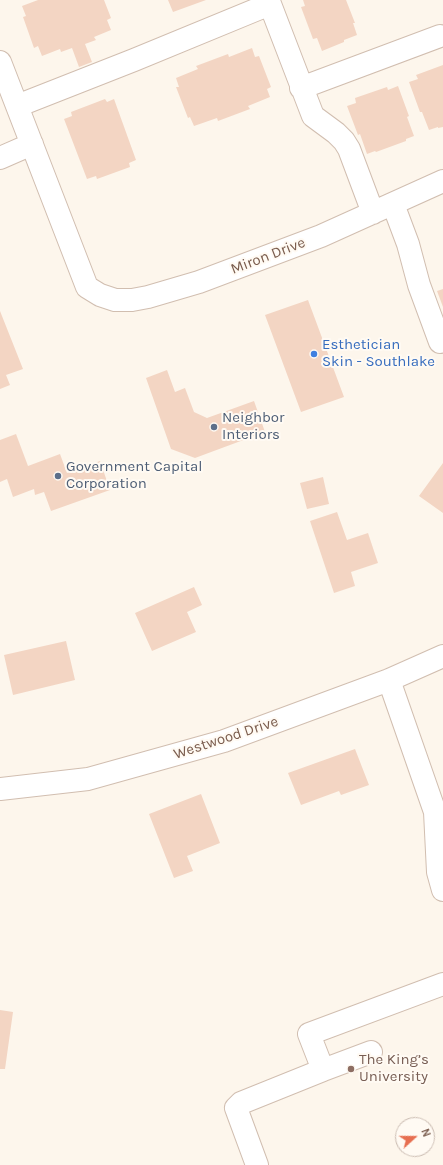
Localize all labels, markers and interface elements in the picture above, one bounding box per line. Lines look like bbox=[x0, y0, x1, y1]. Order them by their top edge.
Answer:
street label: Miron Drive bbox=[228, 234, 308, 278]
place label: Esthetician Skin - Southlake bbox=[322, 336, 435, 371]
marker: Esthetician Skin - Southlake bbox=[309, 349, 319, 359]
place label: Neighbor Interiors bbox=[222, 409, 284, 444]
marker: Neighbor Interiors bbox=[209, 422, 219, 432]
place label: Government Capital Corporation bbox=[66, 458, 202, 493]
marker: Government Capital Corporation bbox=[53, 471, 63, 481]
street label: Westwood Drive bbox=[171, 713, 281, 763]
place label: The King’s University bbox=[359, 1051, 429, 1086]
marker: The King’s University bbox=[346, 1064, 356, 1074]
north arrow bbox=[395, 1117, 435, 1157]
text: N bbox=[418, 1127, 433, 1139]

